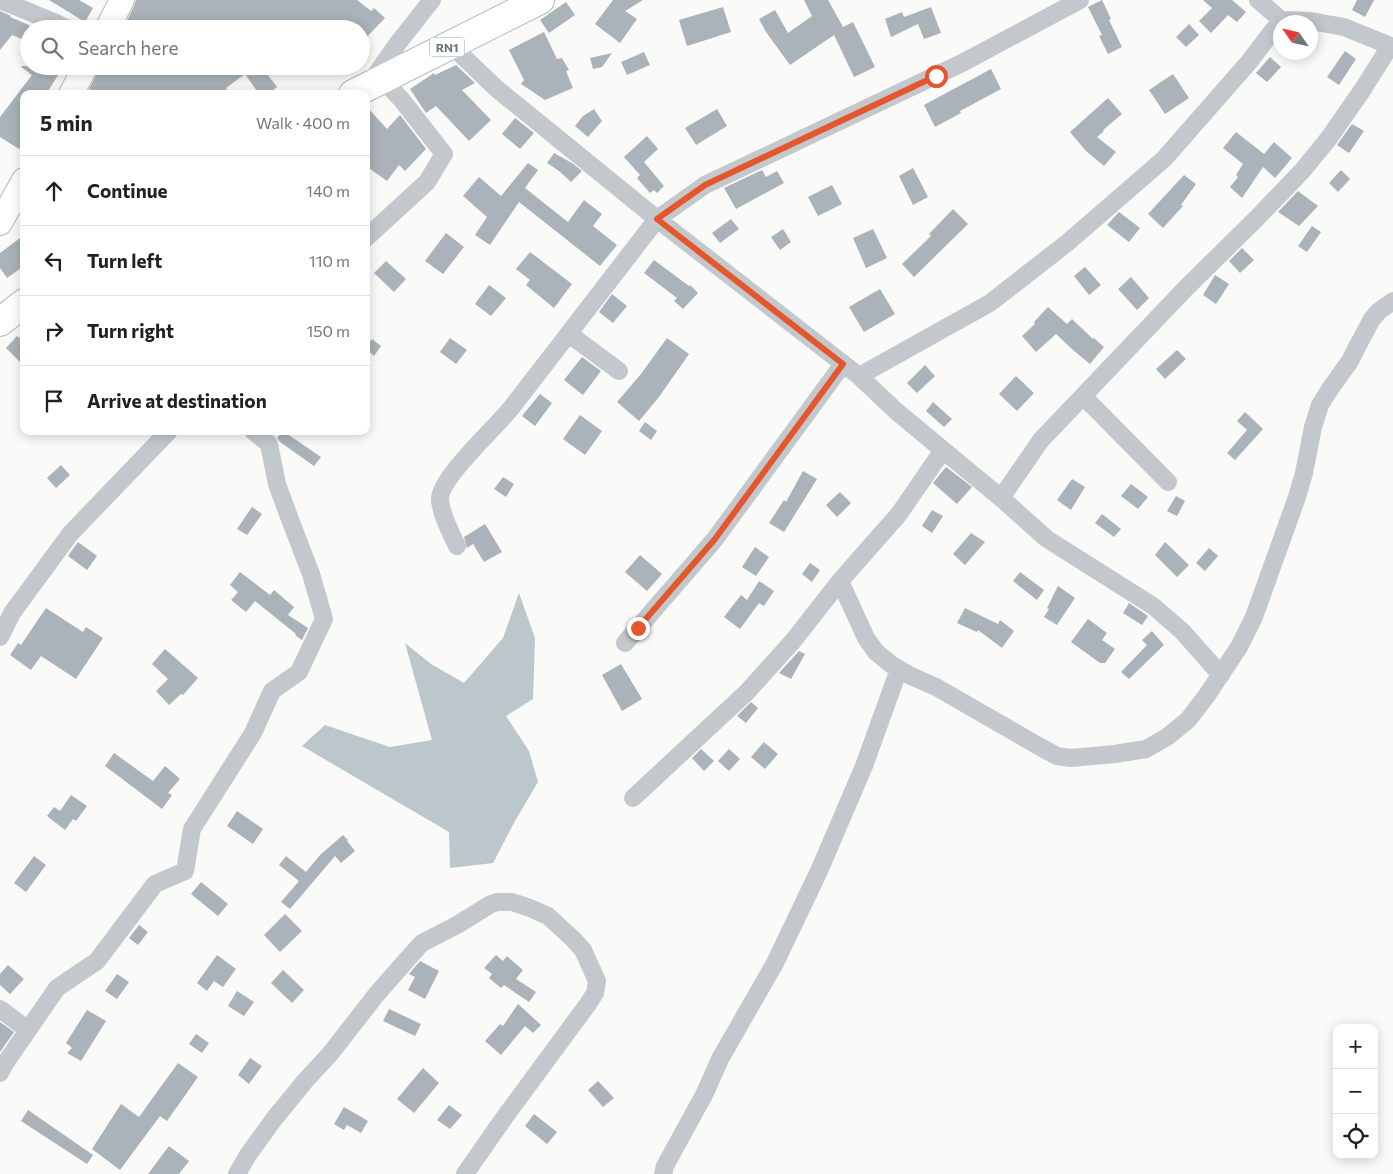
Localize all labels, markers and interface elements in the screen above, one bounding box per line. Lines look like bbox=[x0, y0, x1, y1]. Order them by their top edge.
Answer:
north arrow bbox=[1273, 15, 1318, 60]
search box bbox=[20, 20, 370, 75]
icon: search bbox=[38, 34, 66, 62]
text: Search here bbox=[78, 36, 178, 59]
road number: RN1 bbox=[430, 38, 464, 56]
route start bbox=[925, 65, 948, 88]
text: 5 min bbox=[40, 110, 93, 135]
text: Walk · 400 m bbox=[256, 113, 350, 132]
icon: ahead bbox=[40, 177, 68, 205]
text: Continue bbox=[87, 179, 167, 202]
text: 140 m bbox=[306, 181, 350, 200]
icon: left bbox=[40, 247, 68, 275]
text: Turn left bbox=[87, 249, 162, 272]
text: 110 m bbox=[309, 251, 350, 270]
icon: right bbox=[40, 317, 68, 345]
text: Turn right bbox=[87, 319, 174, 342]
text: 150 m bbox=[307, 321, 350, 340]
icon: arrive bbox=[40, 387, 68, 415]
text: Arrive at destination bbox=[87, 389, 267, 412]
route end bbox=[627, 617, 650, 640]
map controls bbox=[1333, 1024, 1378, 1159]
button: + bbox=[1333, 1024, 1378, 1069]
button: − bbox=[1333, 1069, 1378, 1114]
button: locate bbox=[1333, 1114, 1378, 1159]

